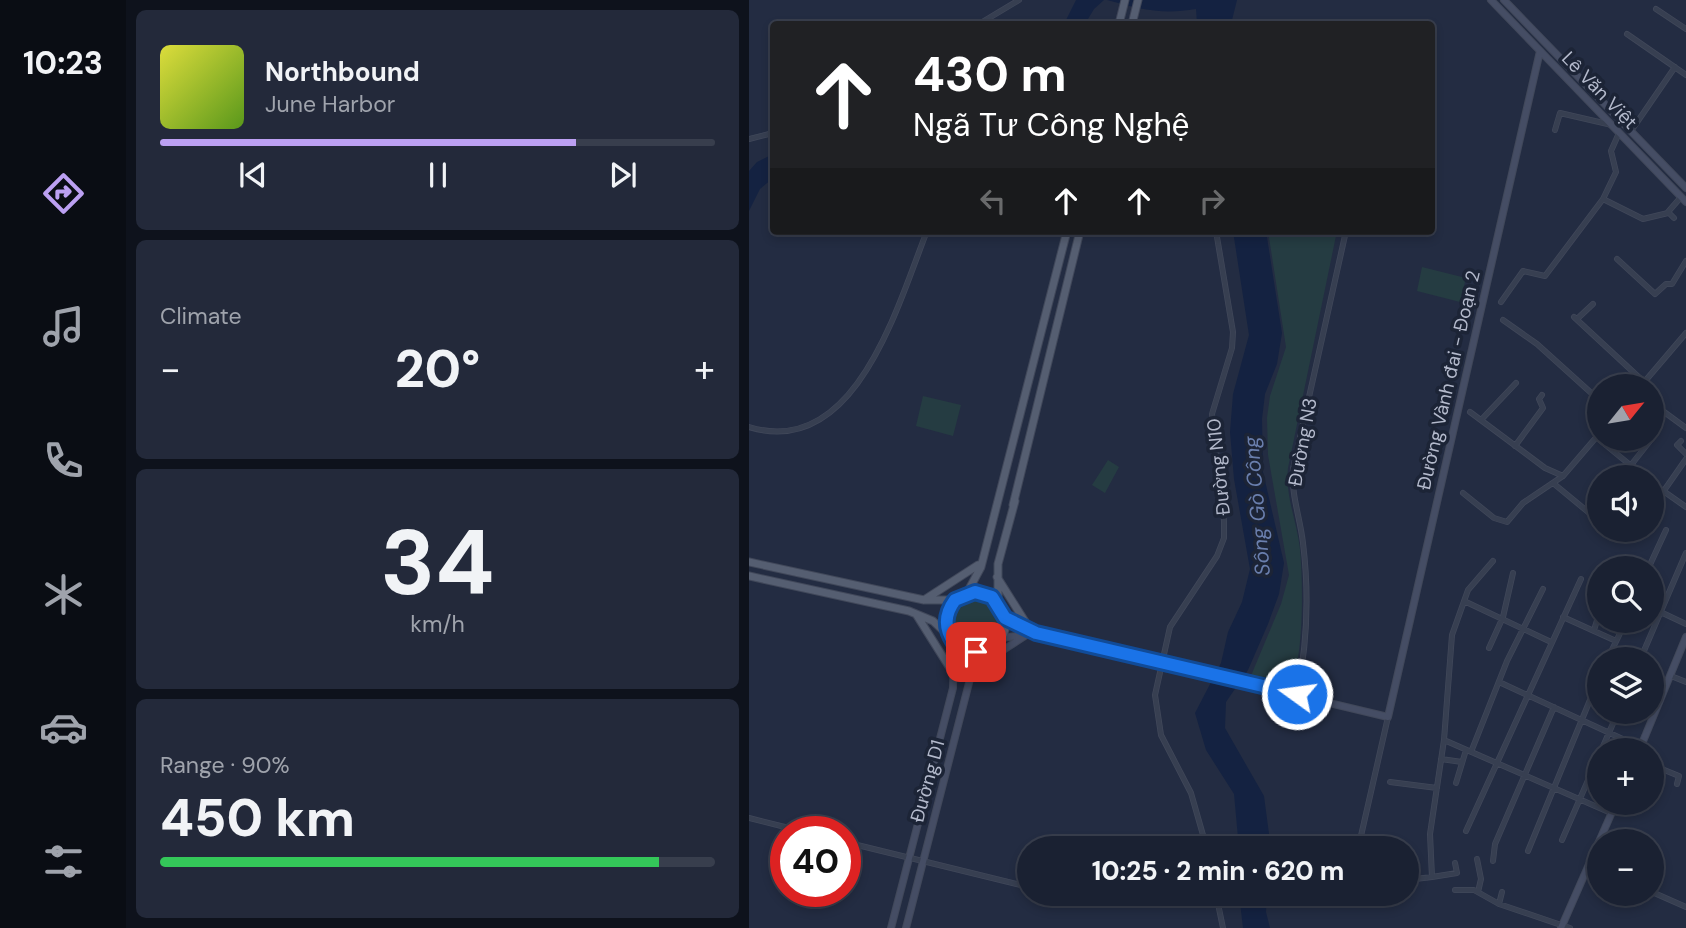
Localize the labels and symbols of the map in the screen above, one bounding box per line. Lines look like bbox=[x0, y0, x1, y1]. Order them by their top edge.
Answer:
street label: Lê Văn Việt bbox=[1556, 46, 1643, 135]
street label: Đường Vành đai - Đoạn 2 bbox=[1411, 268, 1486, 492]
north arrow bbox=[1587, 374, 1664, 452]
street label: Đường N3 bbox=[1282, 396, 1323, 488]
street label: Đường N10 bbox=[1201, 417, 1236, 517]
water label: Sông Gò Công bbox=[1237, 435, 1277, 577]
pin bbox=[946, 622, 1006, 682]
position arrow bbox=[1260, 657, 1334, 731]
street label: Đường D1 bbox=[905, 737, 950, 825]
speed limit sign: 40 bbox=[770, 816, 861, 907]

